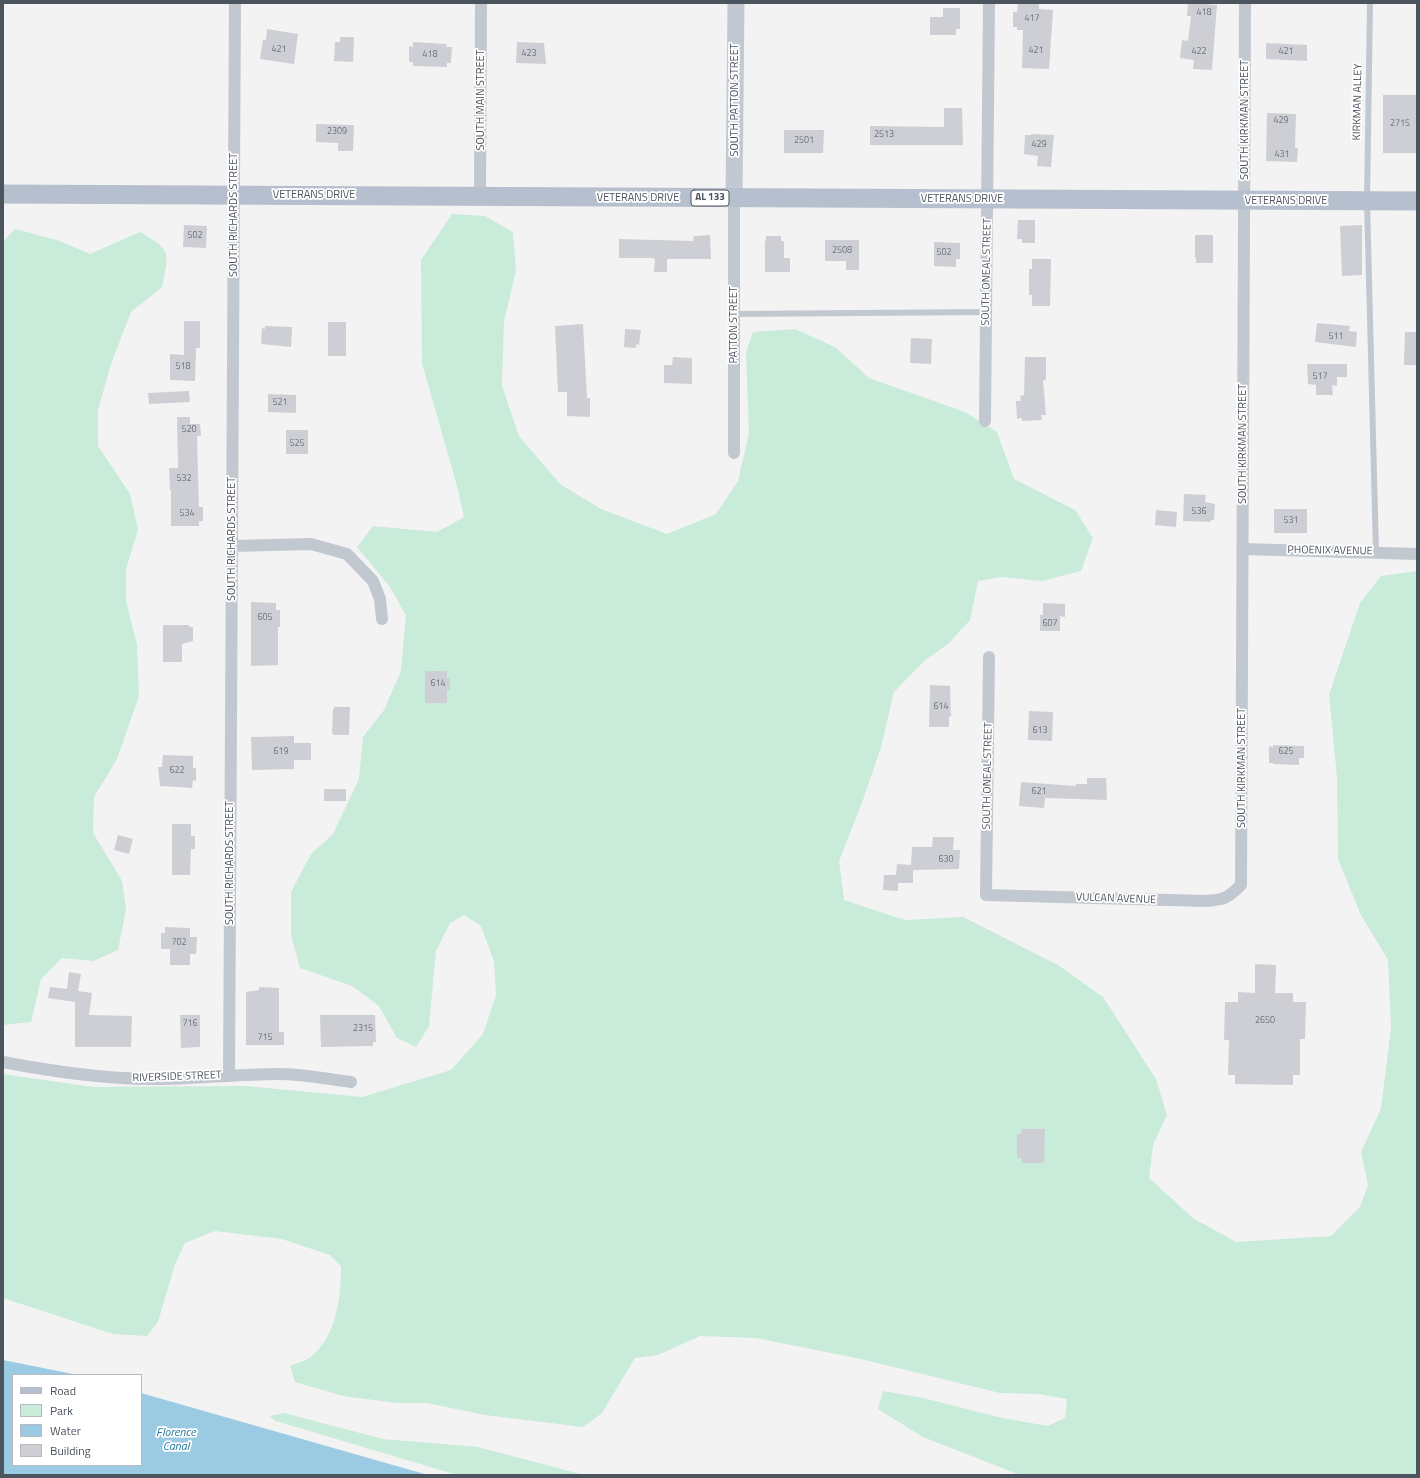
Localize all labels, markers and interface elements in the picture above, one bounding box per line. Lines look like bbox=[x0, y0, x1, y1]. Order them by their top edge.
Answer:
house number: 418 bbox=[1196, 8, 1212, 18]
house number: 417 bbox=[1024, 14, 1040, 24]
street label: SOUTH PATTON STREET bbox=[728, 43, 742, 157]
house number: 421 bbox=[271, 45, 287, 55]
house number: 421 bbox=[1028, 46, 1044, 56]
house number: 422 bbox=[1191, 47, 1207, 57]
house number: 421 bbox=[1278, 47, 1294, 57]
house number: 423 bbox=[521, 49, 537, 59]
house number: 418 bbox=[422, 50, 438, 60]
street label: SOUTH MAIN STREET bbox=[474, 50, 488, 150]
street label: SOUTH KIRKMAN STREET bbox=[1238, 60, 1252, 180]
street label: KIRKMAN ALLEY bbox=[1351, 64, 1365, 140]
house number: 429 bbox=[1273, 116, 1289, 126]
house number: 2715 bbox=[1390, 119, 1410, 129]
house number: 2309 bbox=[327, 127, 347, 137]
house number: 2513 bbox=[874, 130, 894, 140]
house number: 2501 bbox=[794, 136, 814, 146]
house number: 429 bbox=[1031, 140, 1047, 150]
house number: 431 bbox=[1274, 150, 1290, 160]
street label: SOUTH RICHARDS STREET bbox=[227, 153, 241, 277]
street label: VETERANS DRIVE bbox=[273, 188, 355, 202]
road number: AL 133 bbox=[691, 190, 729, 206]
street label: VETERANS DRIVE bbox=[597, 191, 679, 205]
street label: VETERANS DRIVE bbox=[921, 192, 1003, 206]
street label: VETERANS DRIVE bbox=[1245, 194, 1327, 208]
street label: SOUTH ONEAL STREET bbox=[979, 218, 995, 326]
house number: 502 bbox=[187, 231, 203, 241]
house number: 2508 bbox=[832, 246, 852, 256]
house number: 502 bbox=[936, 248, 952, 258]
street label: PATTON STREET bbox=[727, 286, 741, 364]
house number: 511 bbox=[1328, 332, 1344, 342]
house number: 518 bbox=[175, 362, 191, 372]
house number: 517 bbox=[1312, 372, 1328, 382]
street label: SOUTH KIRKMAN STREET bbox=[1236, 384, 1250, 504]
house number: 521 bbox=[272, 398, 288, 408]
house number: 520 bbox=[181, 425, 197, 435]
house number: 525 bbox=[289, 439, 305, 449]
house number: 532 bbox=[176, 474, 192, 484]
street label: SOUTH RICHARDS STREET bbox=[225, 477, 239, 601]
house number: 536 bbox=[1191, 507, 1207, 517]
house number: 534 bbox=[179, 509, 195, 519]
house number: 531 bbox=[1283, 516, 1299, 526]
street label: PHOENIX AVENUE bbox=[1287, 544, 1373, 558]
house number: 605 bbox=[257, 613, 273, 623]
house number: 607 bbox=[1042, 619, 1058, 629]
house number: 614 bbox=[430, 679, 446, 689]
house number: 614 bbox=[933, 702, 949, 712]
street label: SOUTH KIRKMAN STREET bbox=[1235, 708, 1249, 828]
street label: SOUTH ONEAL STREET bbox=[980, 722, 996, 830]
house number: 613 bbox=[1032, 726, 1048, 736]
house number: 619 bbox=[273, 747, 289, 757]
house number: 625 bbox=[1278, 747, 1294, 757]
house number: 622 bbox=[169, 766, 185, 776]
house number: 621 bbox=[1031, 787, 1047, 797]
street label: SOUTH RICHARDS STREET bbox=[223, 801, 237, 925]
house number: 630 bbox=[938, 855, 954, 865]
street label: VULCAN AVENUE bbox=[1076, 891, 1156, 907]
house number: 702 bbox=[171, 938, 187, 948]
house number: 2650 bbox=[1255, 1016, 1275, 1026]
house number: 716 bbox=[182, 1019, 198, 1029]
house number: 2315 bbox=[353, 1024, 373, 1034]
house number: 715 bbox=[257, 1033, 273, 1043]
street label: RIVERSIDE STREET bbox=[132, 1069, 222, 1085]
legend bbox=[12, 1374, 142, 1466]
text: Road bbox=[50, 1381, 76, 1400]
text: Park bbox=[50, 1401, 73, 1420]
text: Water bbox=[50, 1421, 81, 1440]
water label: Florence Canal bbox=[156, 1426, 196, 1454]
text: Building bbox=[50, 1441, 91, 1460]

